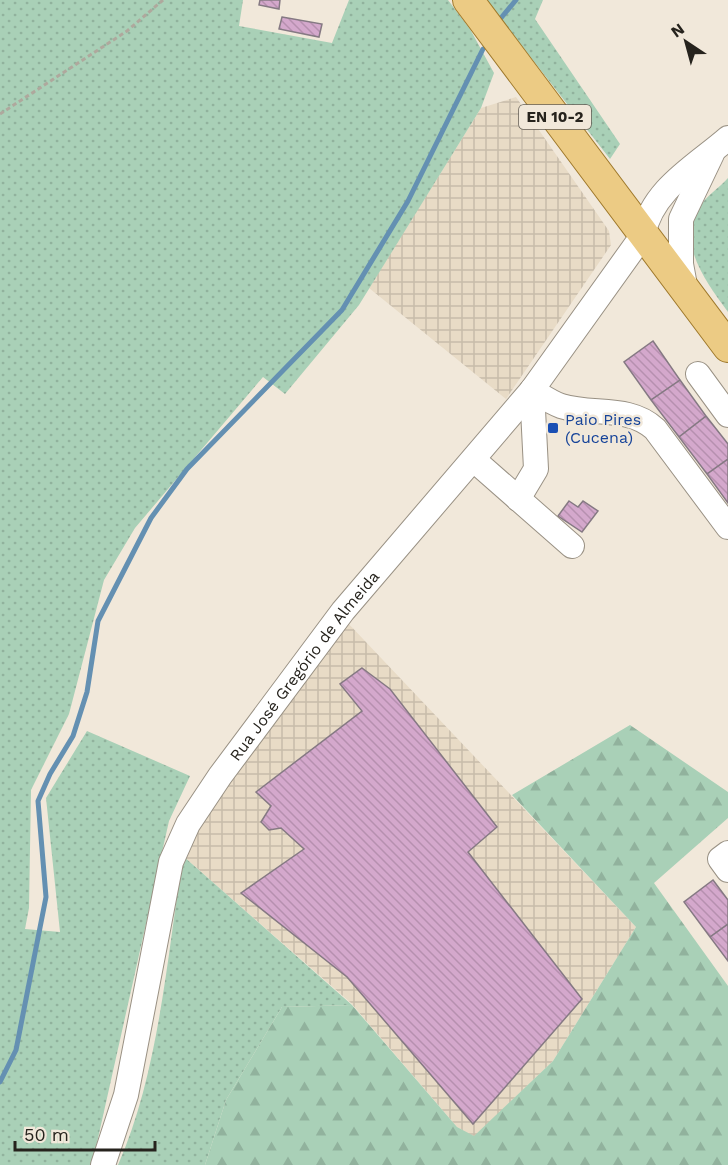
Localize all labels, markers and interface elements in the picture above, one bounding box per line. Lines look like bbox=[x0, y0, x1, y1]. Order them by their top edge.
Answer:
north arrow bbox=[656, 12, 716, 72]
text: N bbox=[667, 19, 688, 41]
road number: EN 10-2 bbox=[519, 105, 591, 129]
place label: Paio Pires (Cucena) bbox=[565, 410, 641, 447]
marker: Paio Pires (Cucena) bbox=[546, 421, 560, 435]
street label: Rua José Gregório de Almeida bbox=[226, 567, 383, 765]
scale bar bbox=[15, 1114, 154, 1152]
text: 50 m bbox=[24, 1124, 69, 1145]

